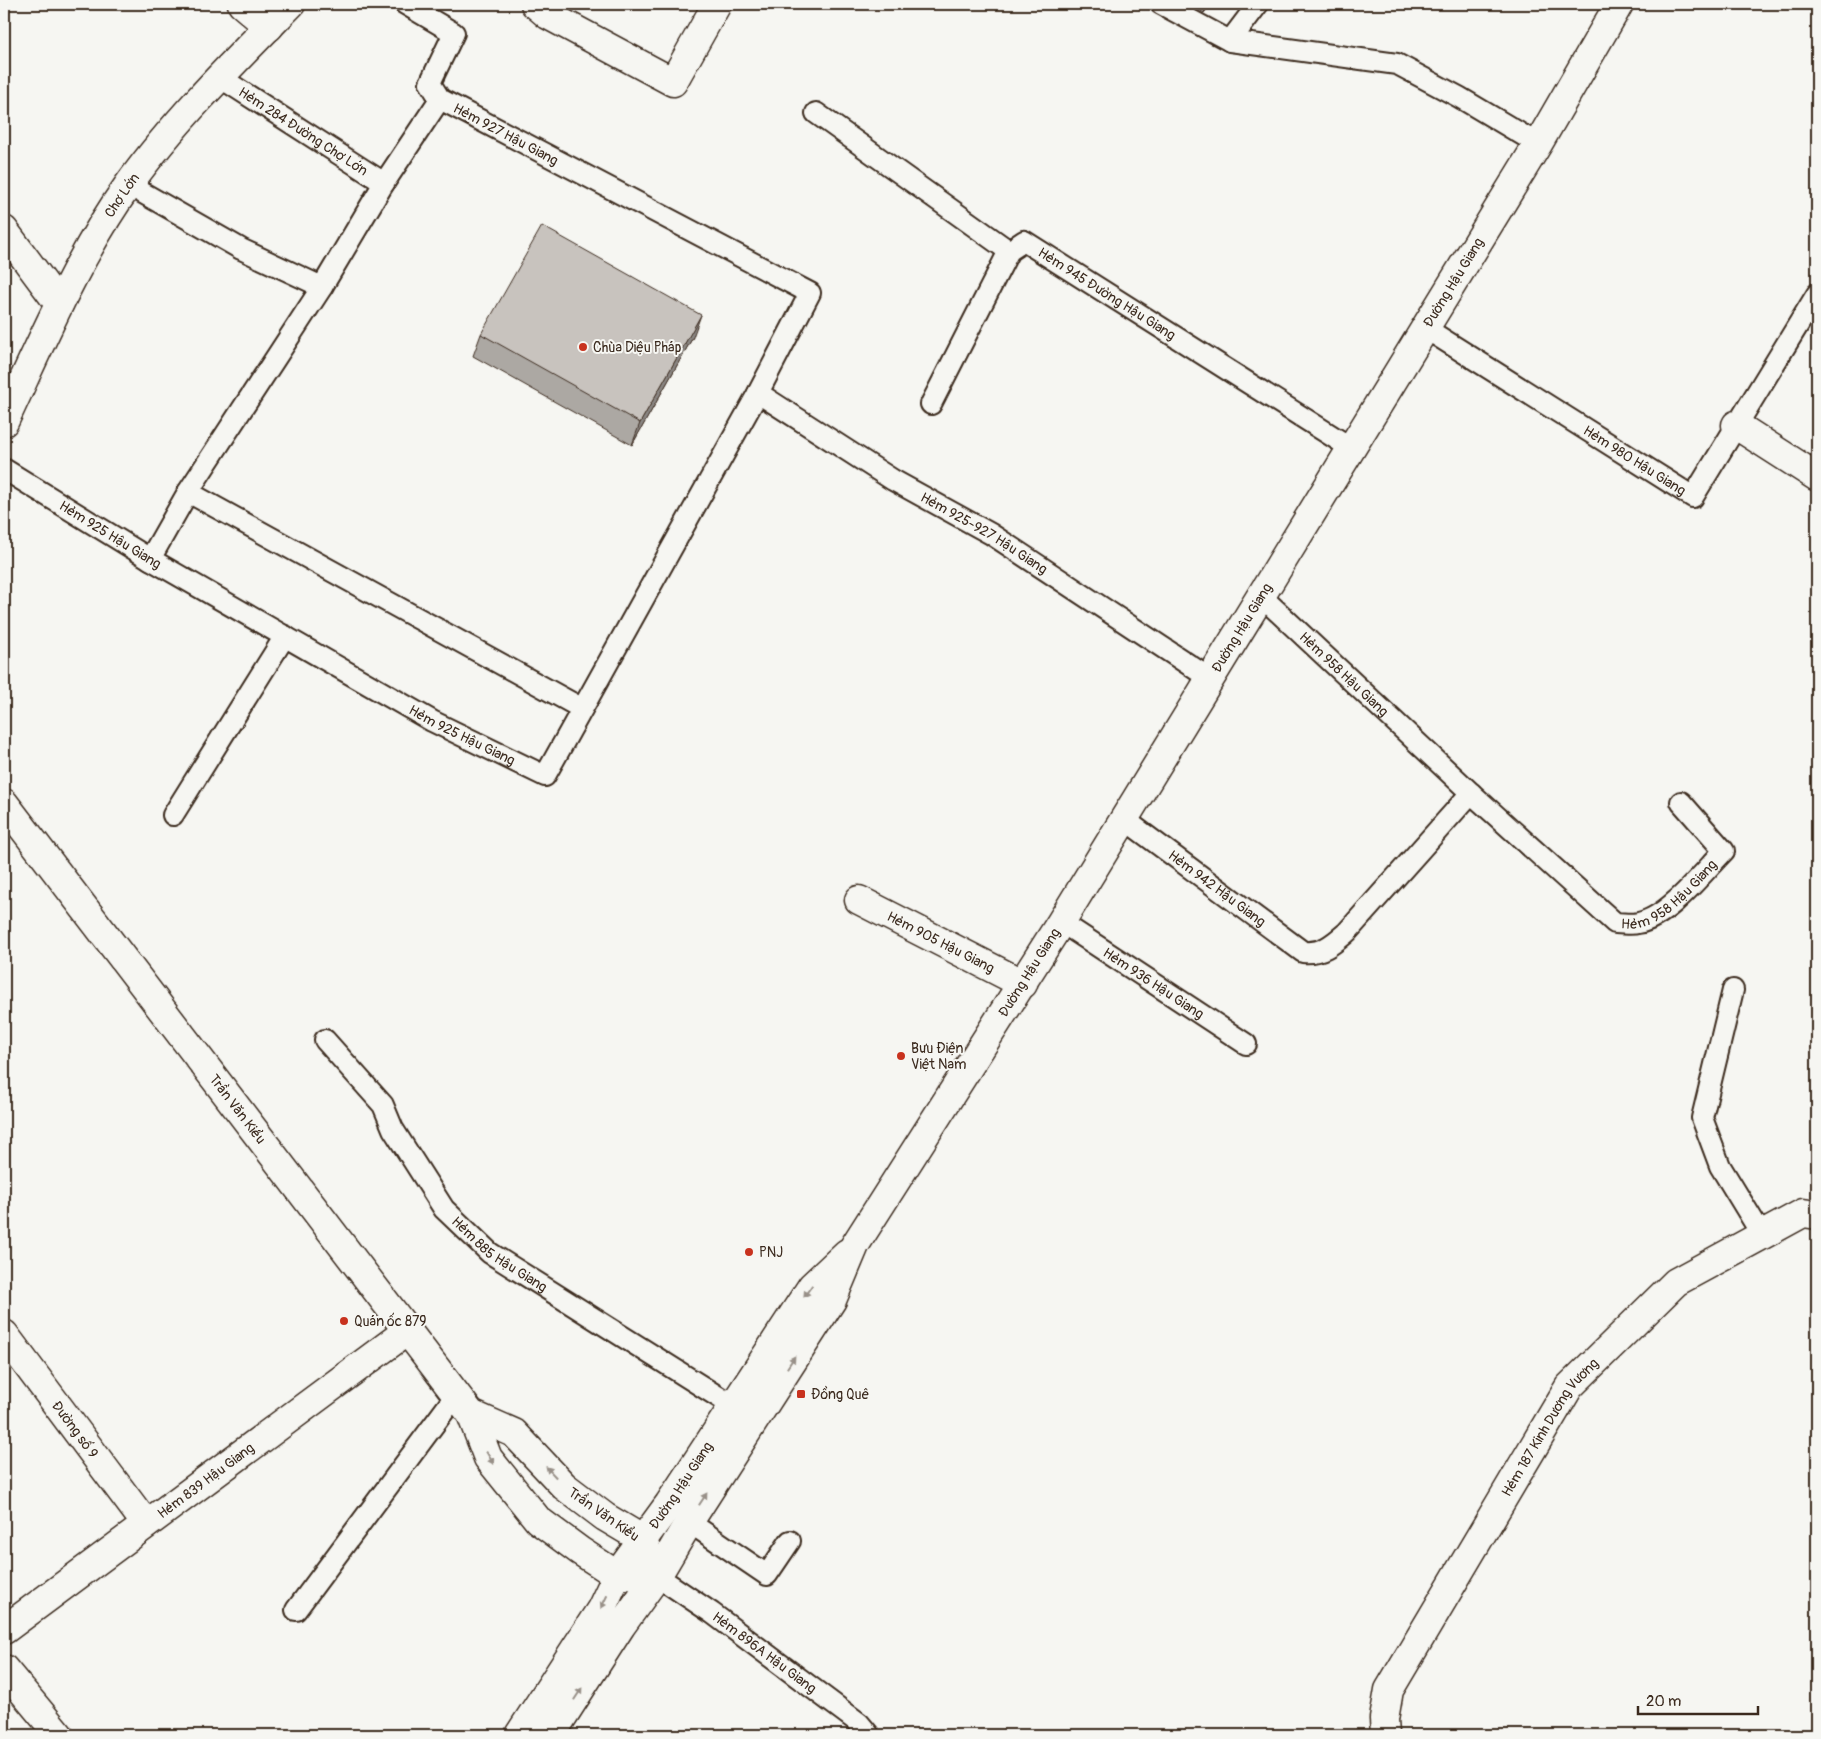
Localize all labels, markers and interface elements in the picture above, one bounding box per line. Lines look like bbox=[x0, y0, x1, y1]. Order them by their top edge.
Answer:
street label: Hẻm 284 Đường Chợ Lớn bbox=[235, 84, 371, 179]
street label: Hẻm 927 Hậu Giang bbox=[450, 100, 561, 169]
street label: Chợ Lớn bbox=[101, 170, 143, 221]
street label: Đường Hậu Giang bbox=[1420, 235, 1487, 330]
street label: Hẻm 945 Đường Hậu Giang bbox=[1035, 244, 1179, 344]
place label: Chùa Diệu Pháp bbox=[593, 339, 682, 356]
marker: Chùa Diệu Pháp bbox=[577, 341, 589, 353]
street label: Hẻm 980 Hậu Giang bbox=[1580, 422, 1689, 499]
street label: Hẻm 925-927 Hậu Giang bbox=[917, 489, 1050, 578]
street label: Hẻm 925 Hậu Giang bbox=[56, 497, 164, 573]
street label: Đường Hậu Giang bbox=[1208, 580, 1276, 676]
street label: Hẻm 958 Hậu Giang bbox=[1296, 629, 1392, 720]
street label: Hẻm 925 Hậu Giang bbox=[406, 702, 518, 769]
street label: Hẻm 942 Hậu Giang bbox=[1165, 847, 1269, 930]
street label: Hẻm 958 Hậu Giang bbox=[1620, 856, 1721, 933]
street label: Hẻm 905 Hậu Giang bbox=[884, 908, 997, 977]
street label: Đường Hậu Giang bbox=[995, 925, 1064, 1020]
street label: Hẻm 936 Hậu Giang bbox=[1100, 944, 1207, 1023]
place label: Bưu Điện Việt Nam bbox=[911, 1040, 966, 1073]
marker: Bưu Điện Việt Nam bbox=[895, 1050, 907, 1062]
street label: Trần Văn Kiểu bbox=[206, 1071, 269, 1147]
street label: Hẻm 885 Hậu Giang bbox=[448, 1213, 550, 1296]
place label: PNJ bbox=[759, 1244, 783, 1261]
marker: PNJ bbox=[743, 1246, 755, 1258]
one-way arrow bbox=[803, 1285, 813, 1298]
place label: Quán ốc 879 bbox=[354, 1312, 427, 1330]
marker: Quán ốc 879 bbox=[338, 1315, 350, 1327]
street label: Hẻm 187 Kinh Dương Vương bbox=[1498, 1355, 1602, 1499]
one-way arrow bbox=[787, 1356, 796, 1369]
place label: Đồng Quê bbox=[811, 1385, 869, 1403]
marker: Đồng Quê bbox=[795, 1388, 807, 1400]
street label: Đường số 9 bbox=[48, 1398, 102, 1461]
street label: Hẻm 839 Hậu Giang bbox=[154, 1439, 258, 1522]
street label: Đường Hậu Giang bbox=[646, 1439, 717, 1533]
one-way arrow bbox=[485, 1452, 494, 1465]
one-way arrow bbox=[545, 1466, 557, 1478]
street label: Trần Văn Kiểu bbox=[565, 1482, 644, 1545]
one-way arrow bbox=[699, 1492, 708, 1505]
one-way arrow bbox=[600, 1595, 608, 1610]
street label: Hẻm 896A Hậu Giang bbox=[709, 1608, 820, 1697]
scale bar bbox=[1638, 1684, 1758, 1716]
one-way arrow bbox=[573, 1688, 582, 1701]
text: 20 m bbox=[1646, 1692, 1681, 1711]

